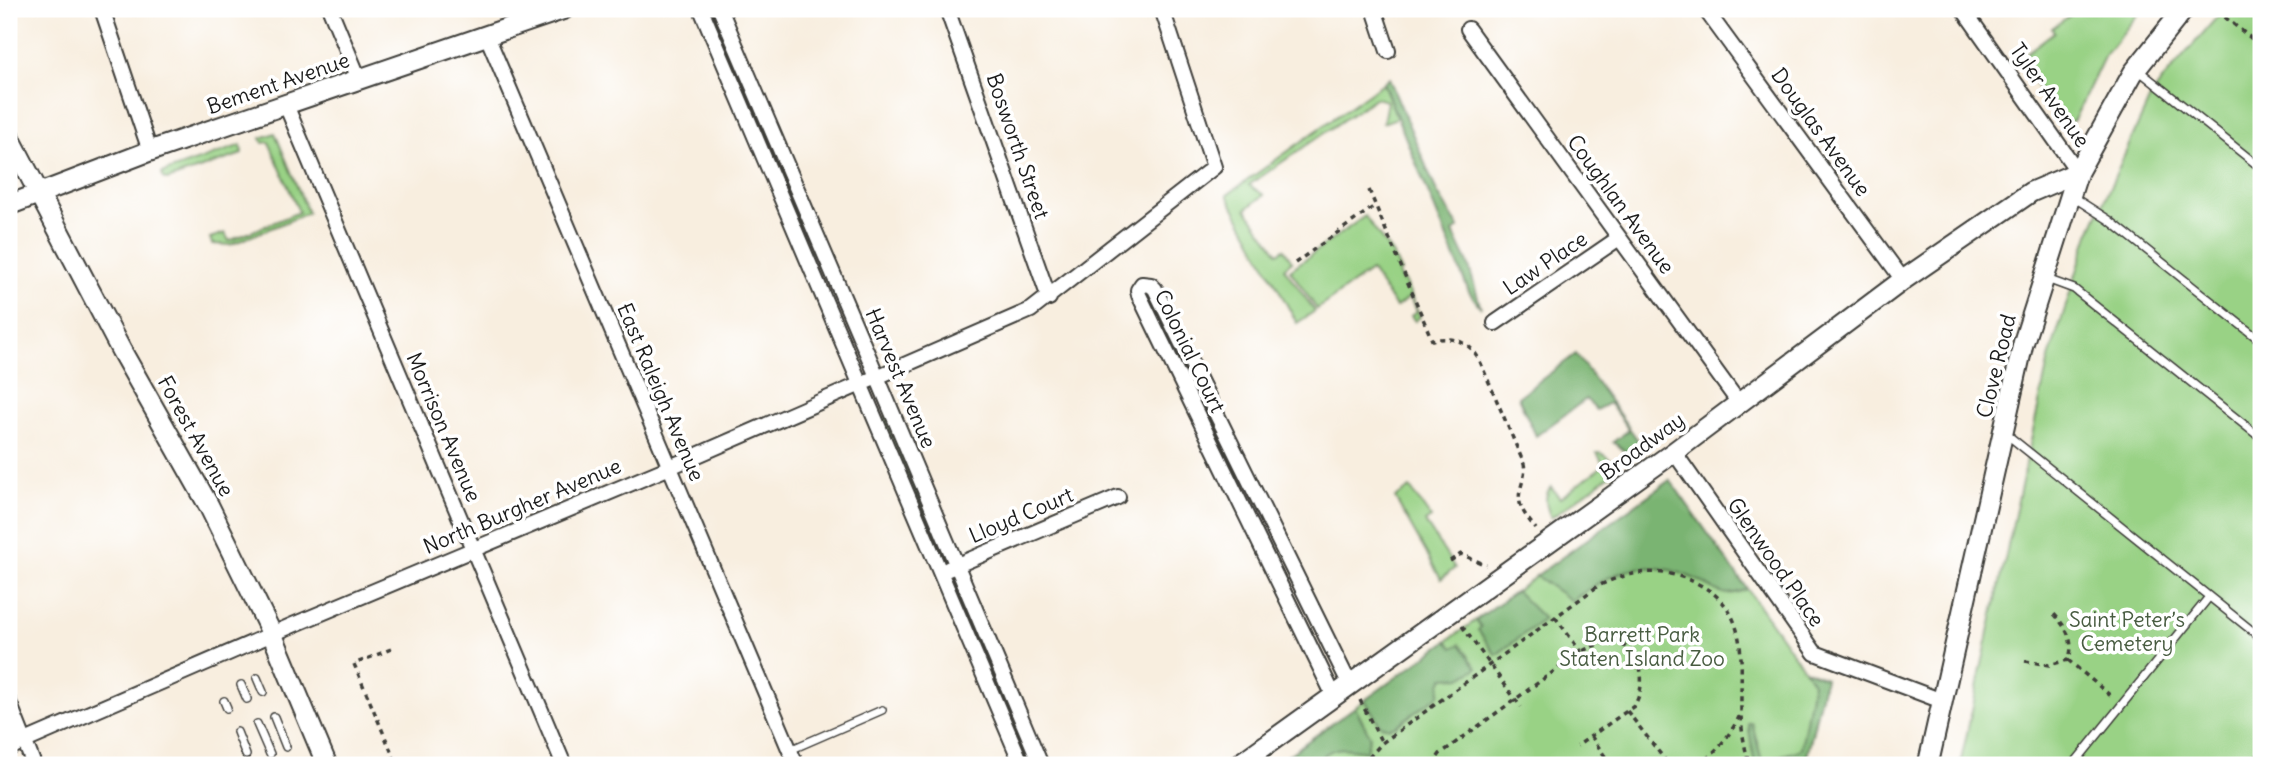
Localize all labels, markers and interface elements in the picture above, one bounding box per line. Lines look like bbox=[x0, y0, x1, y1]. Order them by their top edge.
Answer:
street label: Tyler Avenue bbox=[2004, 38, 2096, 152]
street label: Bement Avenue bbox=[203, 46, 353, 120]
street label: Douglas Avenue bbox=[1765, 62, 1877, 202]
street label: Bosworth Street bbox=[980, 70, 1056, 222]
street label: Coughlan Avenue bbox=[1561, 129, 1681, 279]
street label: Law Place bbox=[1498, 225, 1592, 301]
street label: Colonial Court bbox=[1149, 285, 1231, 417]
street label: East Raleigh Avenue bbox=[611, 299, 711, 485]
street label: Harvest Avenue bbox=[859, 304, 943, 452]
street label: Clove Road bbox=[1970, 311, 2022, 421]
street label: Morrison Avenue bbox=[400, 348, 488, 506]
street label: Forest Avenue bbox=[152, 371, 240, 501]
street label: Broadway bbox=[1594, 406, 1690, 486]
street label: North Burgher Avenue bbox=[419, 452, 625, 560]
street label: Lloyd Court bbox=[965, 481, 1077, 549]
street label: Glenwood Place bbox=[1721, 492, 1831, 632]
park label: Saint Peter’s Cemetery bbox=[2069, 606, 2185, 657]
park label: Barrett Park Staten Island Zoo bbox=[1559, 621, 1725, 672]

